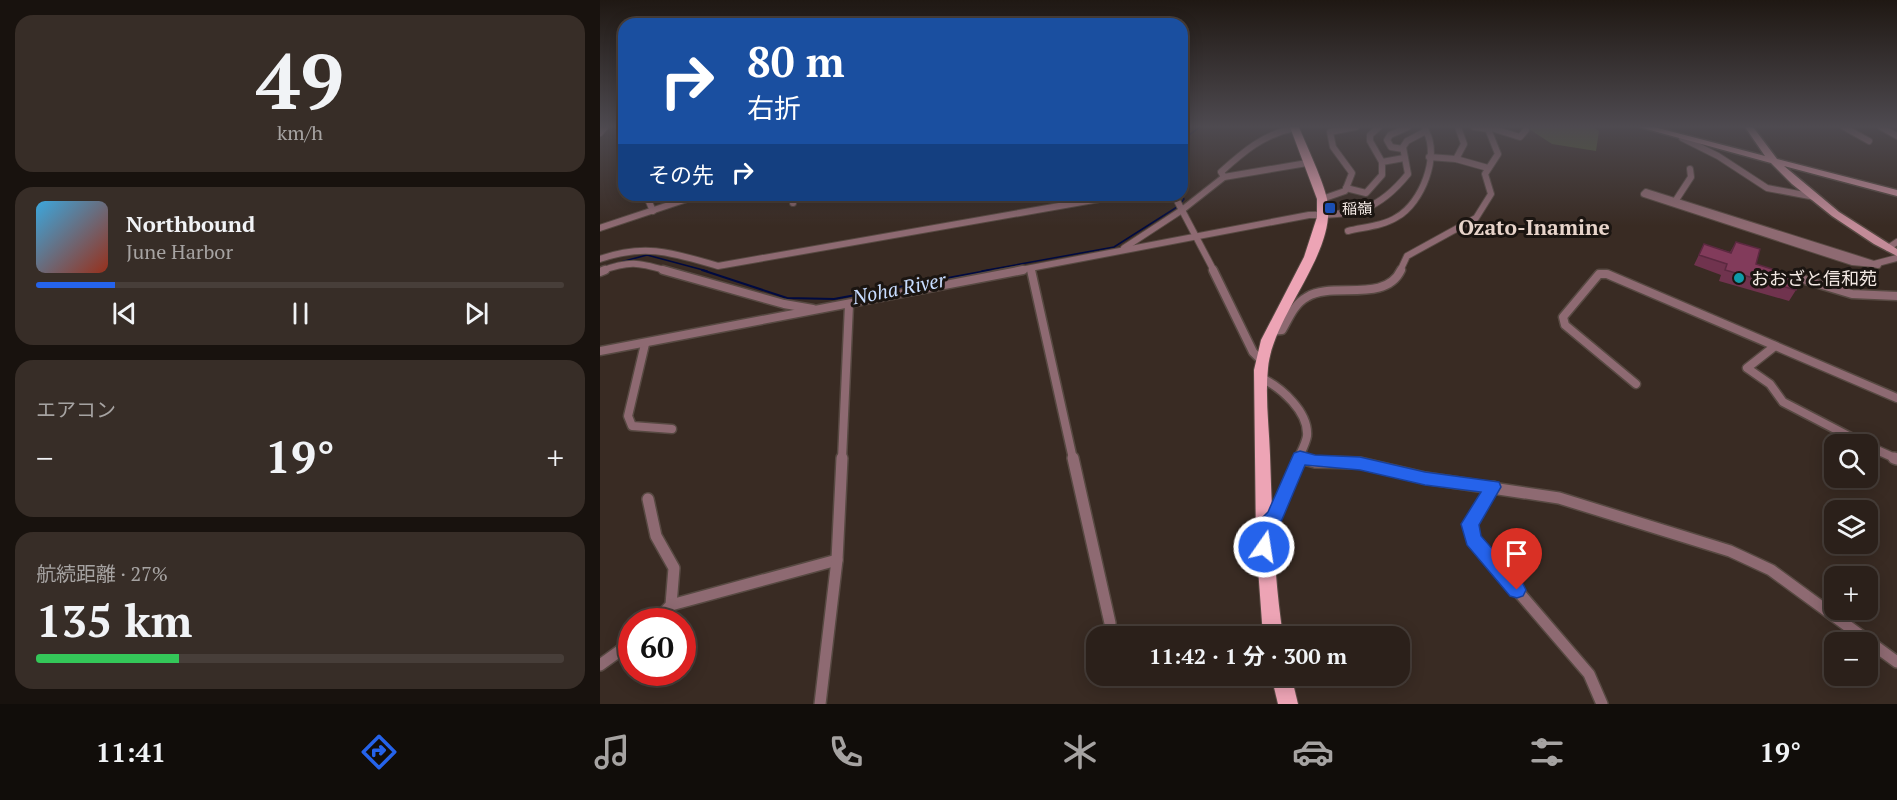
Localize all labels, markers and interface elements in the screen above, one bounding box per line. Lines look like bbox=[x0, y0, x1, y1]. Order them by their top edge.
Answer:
text: 49 bbox=[256, 28, 344, 131]
text: 80 m bbox=[747, 33, 845, 89]
icon: right bbox=[648, 42, 726, 120]
text: 右折 bbox=[747, 90, 801, 126]
text: km/h bbox=[277, 119, 323, 146]
icon: right bbox=[726, 156, 759, 189]
text: その先 bbox=[648, 160, 714, 189]
place label: 稲嶺 bbox=[1342, 198, 1372, 218]
marker: 稲嶺 bbox=[1323, 201, 1337, 215]
text: Northbound bbox=[126, 209, 255, 238]
district label: Ozato-Inamine bbox=[1458, 213, 1610, 241]
text: June Harbor bbox=[126, 238, 233, 265]
water label: Noha River bbox=[849, 265, 949, 310]
place label: おおざと信和苑 bbox=[1751, 266, 1877, 290]
marker: おおざと信和苑 bbox=[1732, 271, 1746, 285]
icon: previous bbox=[108, 297, 141, 330]
icon: pause bbox=[284, 297, 317, 330]
icon: next bbox=[460, 297, 493, 330]
text: エアコン bbox=[36, 396, 116, 423]
text: 19° bbox=[265, 426, 335, 486]
map controls bbox=[1824, 434, 1878, 686]
button: search bbox=[1824, 434, 1878, 488]
text: − bbox=[36, 436, 54, 479]
text: + bbox=[546, 436, 564, 479]
button: layers bbox=[1824, 500, 1878, 554]
position arrow bbox=[1232, 515, 1296, 579]
pin bbox=[1491, 528, 1542, 590]
icon: arrive bbox=[1500, 537, 1533, 570]
text: 航続距離 · 27% bbox=[36, 560, 168, 587]
button: + bbox=[1824, 566, 1878, 620]
text: 135 km bbox=[36, 590, 192, 650]
speed limit sign: 60 bbox=[618, 608, 696, 686]
button: − bbox=[1824, 632, 1878, 686]
text: 11:42 · 1 分 · 300 m bbox=[1149, 641, 1347, 670]
icon: directions bbox=[358, 731, 400, 773]
icon: music bbox=[591, 731, 633, 773]
icon: phone bbox=[825, 731, 867, 773]
icon: climate bbox=[1059, 731, 1101, 773]
icon: car bbox=[1292, 731, 1334, 773]
icon: filters bbox=[1526, 731, 1568, 773]
text: 11:41 bbox=[96, 734, 166, 770]
text: 19° bbox=[1759, 734, 1801, 770]

